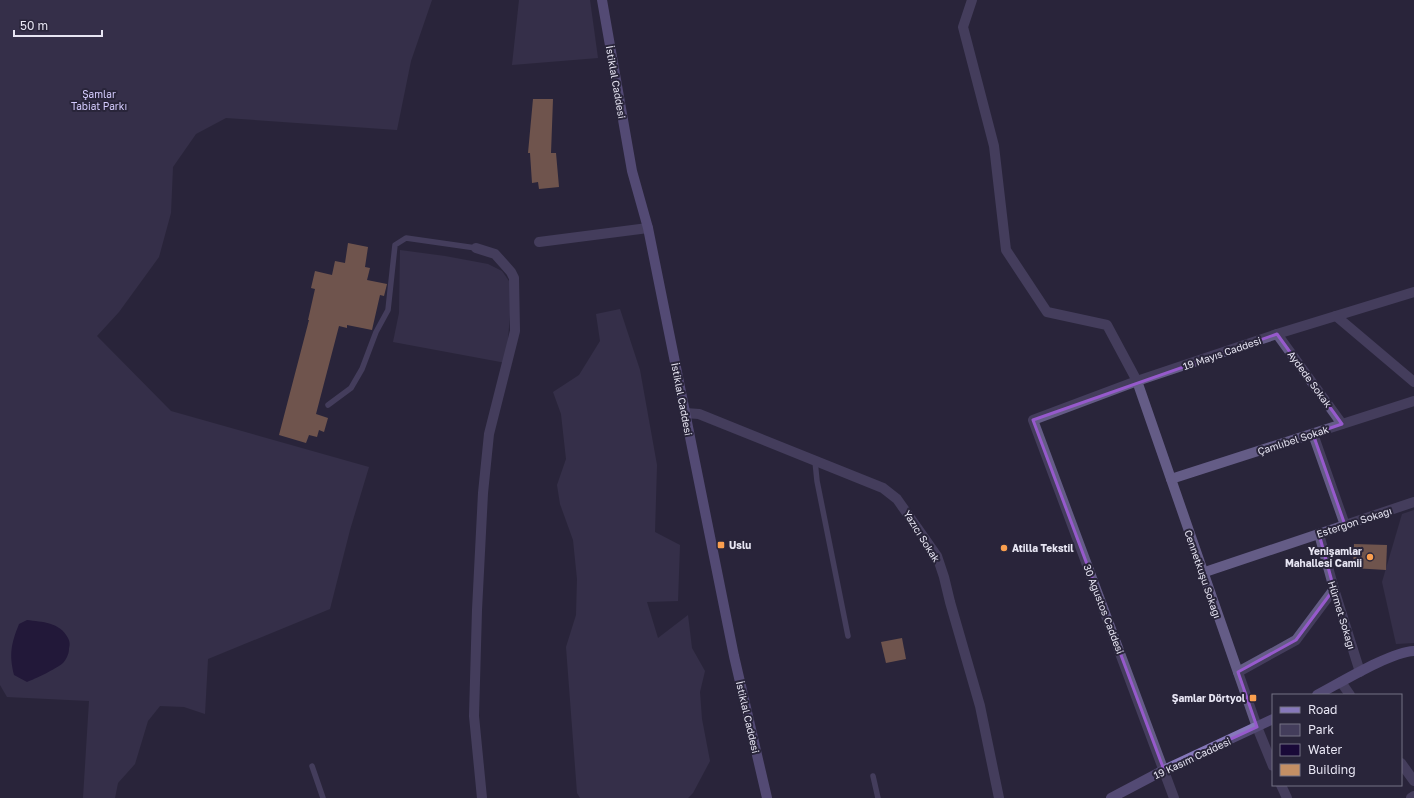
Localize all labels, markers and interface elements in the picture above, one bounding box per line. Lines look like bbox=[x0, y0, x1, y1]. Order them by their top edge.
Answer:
scale bar bbox=[14, 12, 102, 38]
text: 50 m bbox=[20, 18, 48, 33]
street label: İstiklal Caddesi bbox=[604, 44, 629, 119]
park label: Şamlar Tabiat Parkı bbox=[71, 88, 127, 112]
street label: 19 Mayıs Caddesi bbox=[1181, 334, 1263, 372]
street label: Aydede Sokak bbox=[1285, 348, 1335, 410]
street label: İstiklal Caddesi bbox=[669, 361, 696, 436]
street label: Çamlıbel Sokak bbox=[1256, 423, 1330, 457]
street label: Estergon Sokağı bbox=[1315, 504, 1393, 540]
street label: Yazıcı Sokak bbox=[901, 508, 943, 564]
street label: Cennetkuşu Sokağı bbox=[1182, 528, 1224, 620]
place label: Uslu bbox=[729, 539, 751, 551]
marker: Uslu bbox=[716, 540, 726, 550]
place label: Atilla Tekstil bbox=[1012, 542, 1074, 554]
marker: Atilla Tekstil bbox=[999, 543, 1009, 553]
place label: Yenişamlar Mahallesi Camii bbox=[1285, 545, 1362, 569]
marker: Yenişamlar Mahallesi Camii bbox=[1365, 552, 1375, 562]
street label: 30 Ağustos Caddesi bbox=[1081, 563, 1127, 655]
street label: Hürmet Sokağı bbox=[1326, 579, 1358, 651]
street label: İstiklal Caddesi bbox=[734, 679, 763, 754]
place label: Şamlar Dörtyol bbox=[1172, 692, 1246, 704]
marker: Şamlar Dörtyol bbox=[1248, 693, 1258, 703]
legend bbox=[1272, 694, 1402, 786]
text: Road bbox=[1308, 702, 1337, 717]
text: Park bbox=[1308, 722, 1334, 737]
street label: 19 Kasım Caddesi bbox=[1152, 735, 1232, 781]
text: Water bbox=[1308, 742, 1342, 757]
text: Building bbox=[1308, 762, 1356, 777]

